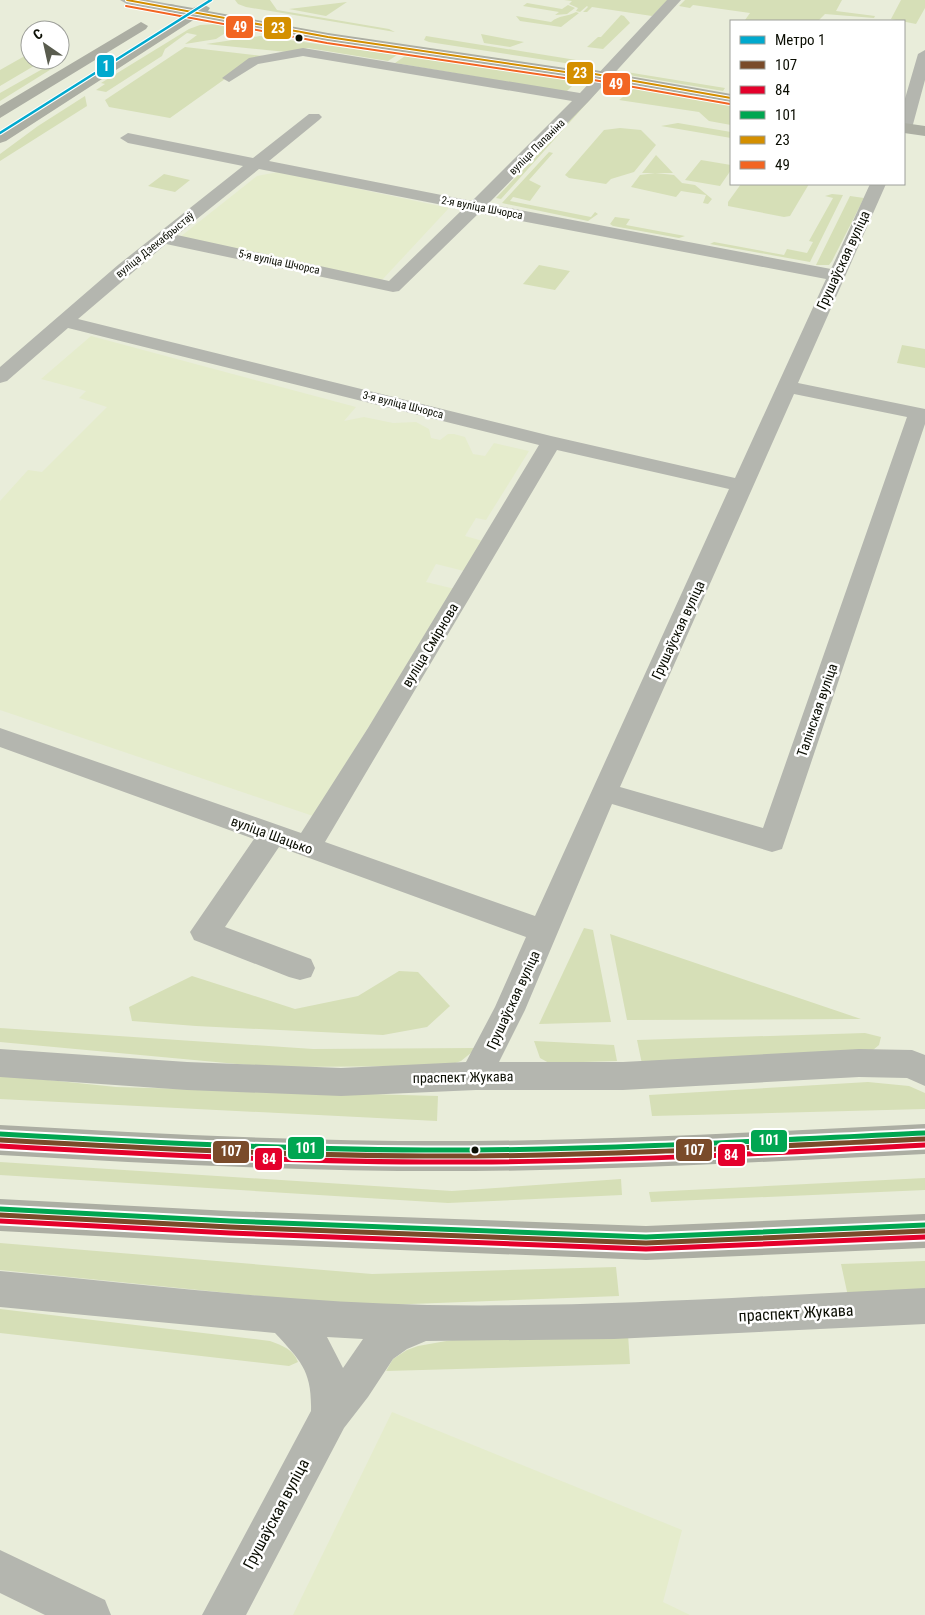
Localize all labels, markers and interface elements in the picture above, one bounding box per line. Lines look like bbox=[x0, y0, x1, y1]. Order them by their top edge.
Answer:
line badge: 49 bbox=[225, 15, 254, 39]
line badge: 23 bbox=[263, 16, 292, 40]
text: 49 bbox=[233, 19, 247, 35]
north arrow bbox=[20, 20, 70, 70]
text: 23 bbox=[271, 20, 285, 36]
legend bbox=[730, 20, 905, 185]
text: С bbox=[30, 25, 46, 43]
text: Метро 1 bbox=[775, 31, 825, 49]
unlabelled marker bbox=[294, 33, 304, 43]
line badge: 1 bbox=[96, 54, 115, 78]
text: 107 bbox=[775, 56, 797, 74]
text: 1 bbox=[102, 58, 110, 74]
line badge: 23 bbox=[566, 61, 594, 85]
text: 23 bbox=[573, 65, 587, 81]
line badge: 49 bbox=[602, 72, 631, 96]
text: 49 bbox=[609, 76, 623, 92]
text: 84 bbox=[775, 81, 790, 99]
text: 101 bbox=[775, 106, 797, 124]
street label: вуліца Папаніна bbox=[506, 116, 568, 178]
text: 23 bbox=[775, 131, 790, 149]
text: 49 bbox=[775, 156, 790, 174]
street label: 2-я вуліца Шчорса bbox=[440, 194, 524, 222]
street label: Грушаўская вуліца bbox=[813, 208, 873, 312]
street label: вуліца Дзекабрыстаў bbox=[113, 209, 197, 281]
street label: 5-я вуліца Шчорса bbox=[237, 247, 321, 277]
street label: 3-я вуліца Шчорса bbox=[361, 389, 445, 421]
street label: Грушаўская вуліца bbox=[648, 578, 708, 682]
street label: вуліца Смірнова bbox=[399, 600, 461, 690]
street label: Талінская вуліца bbox=[794, 661, 840, 759]
street label: вуліца Шацько bbox=[229, 813, 315, 857]
street label: Грушаўская вуліца bbox=[483, 948, 543, 1052]
street label: праспект Жукава bbox=[413, 1068, 513, 1086]
line badge: 101 bbox=[750, 1129, 788, 1153]
text: 101 bbox=[758, 1132, 780, 1148]
line badge: 101 bbox=[287, 1136, 325, 1160]
line badge: 107 bbox=[675, 1138, 713, 1162]
line badge: 107 bbox=[212, 1140, 250, 1164]
text: 101 bbox=[295, 1140, 317, 1156]
text: 107 bbox=[683, 1142, 705, 1158]
text: 107 bbox=[220, 1143, 242, 1159]
line badge: 84 bbox=[717, 1143, 746, 1167]
unlabelled marker bbox=[470, 1145, 480, 1155]
line badge: 84 bbox=[254, 1147, 283, 1171]
text: 84 bbox=[724, 1147, 738, 1163]
text: 84 bbox=[262, 1151, 276, 1167]
street label: праспект Жукава bbox=[738, 1301, 854, 1325]
street label: Грушаўская вуліца bbox=[239, 1456, 313, 1572]

